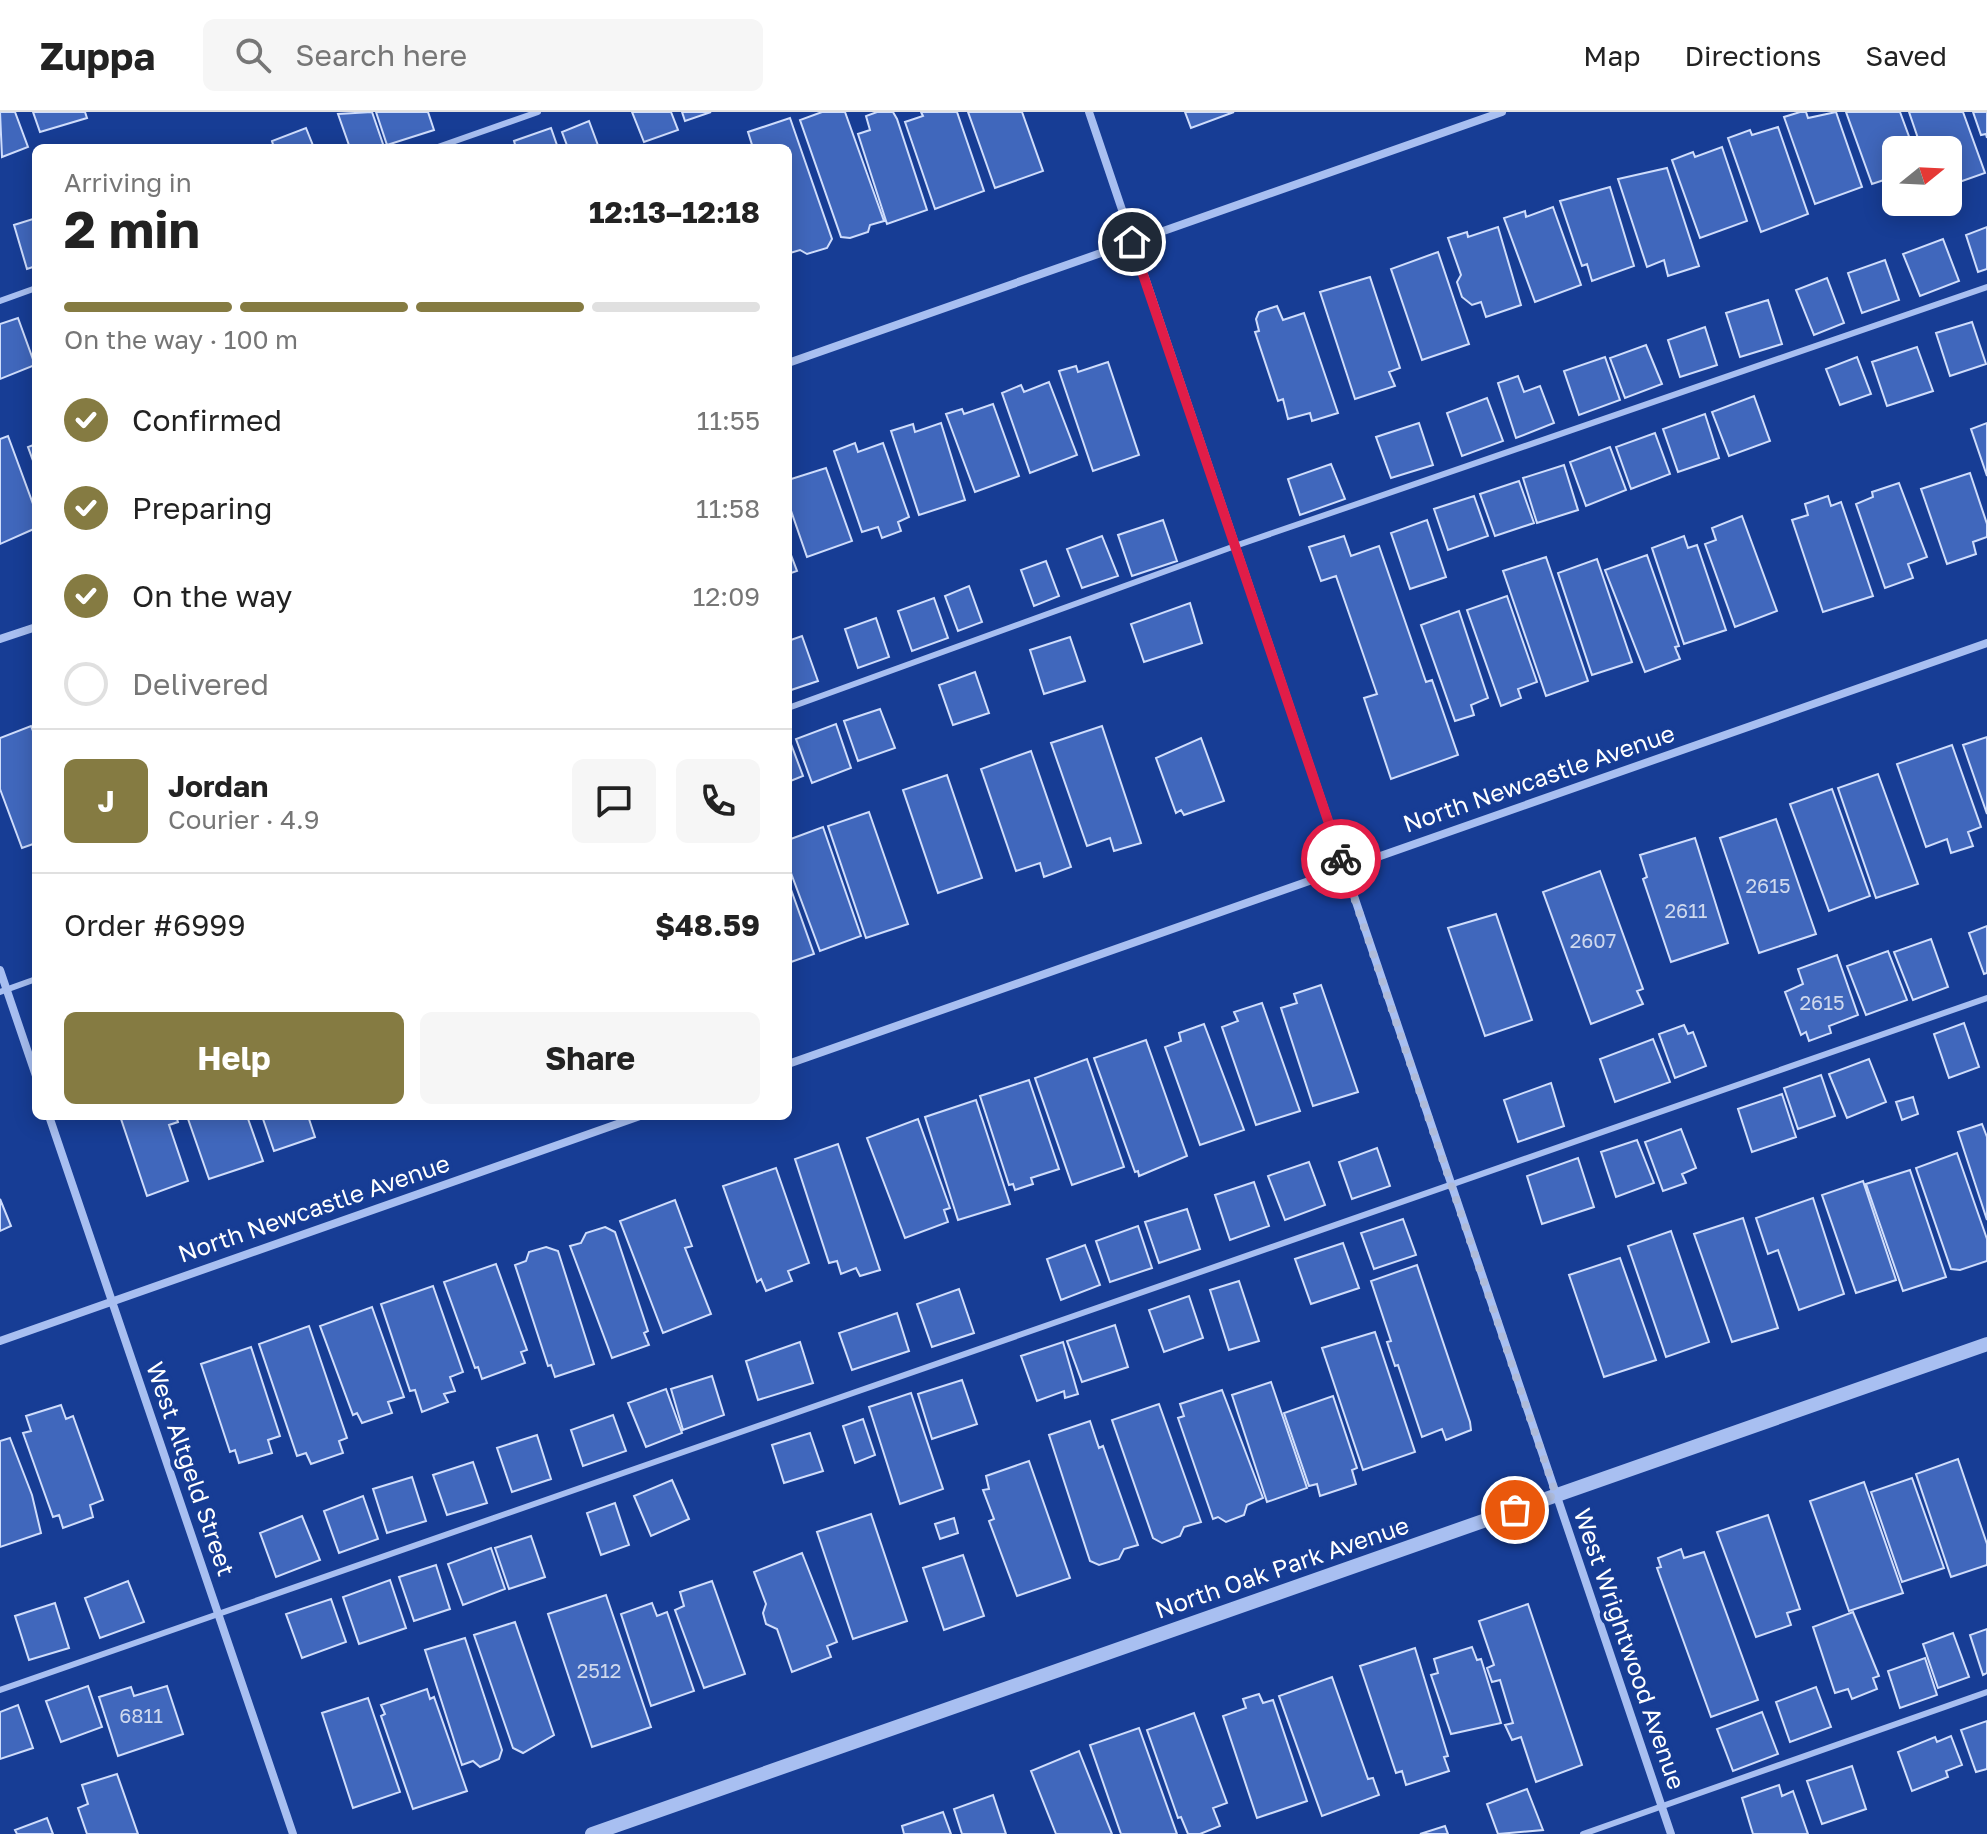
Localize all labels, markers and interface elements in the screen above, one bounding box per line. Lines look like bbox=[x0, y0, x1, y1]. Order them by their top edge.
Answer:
search box bbox=[203, 19, 763, 91]
text: Zuppa bbox=[40, 33, 155, 78]
icon: search bbox=[231, 33, 275, 77]
text: Search here bbox=[295, 37, 467, 73]
text: Map bbox=[1583, 39, 1640, 72]
text: Directions bbox=[1684, 39, 1821, 72]
text: Saved bbox=[1865, 39, 1947, 72]
north arrow bbox=[1882, 136, 1962, 216]
map controls bbox=[1882, 136, 1962, 216]
text: Arriving in bbox=[64, 167, 192, 198]
text: 12:13–12:18 bbox=[589, 194, 760, 230]
text: 2 min bbox=[64, 197, 200, 259]
pin bbox=[1098, 208, 1166, 276]
icon: home bbox=[1110, 220, 1154, 264]
text: On the way · 100 m bbox=[64, 324, 298, 355]
icon: check bbox=[64, 398, 108, 442]
text: Confirmed bbox=[132, 402, 282, 438]
text: 11:55 bbox=[697, 405, 760, 436]
icon: check bbox=[64, 486, 108, 530]
text: Preparing bbox=[132, 490, 273, 526]
text: 11:58 bbox=[696, 493, 760, 524]
icon: check bbox=[64, 574, 108, 618]
text: On the way bbox=[132, 578, 292, 614]
text: 12:09 bbox=[693, 581, 760, 612]
text: Delivered bbox=[132, 666, 269, 702]
street label: North Newcastle Avenue bbox=[1399, 717, 1678, 838]
button: chat bbox=[572, 759, 656, 843]
button: phone bbox=[676, 759, 760, 843]
text: Jordan bbox=[168, 768, 268, 804]
text: J bbox=[97, 783, 115, 819]
text: Courier · 4.9 bbox=[168, 804, 320, 835]
courier bbox=[1301, 819, 1381, 899]
icon: bike bbox=[1319, 837, 1363, 881]
house number: 2615 bbox=[1746, 873, 1791, 897]
house number: 2611 bbox=[1664, 898, 1708, 922]
text: Order #6999 bbox=[64, 907, 246, 943]
text: $48.59 bbox=[655, 907, 760, 943]
house number: 2607 bbox=[1570, 928, 1616, 952]
house number: 2615 bbox=[1800, 990, 1845, 1014]
button: Help bbox=[64, 1012, 404, 1104]
button: Share bbox=[420, 1012, 760, 1104]
street label: North Newcastle Avenue bbox=[174, 1147, 453, 1268]
street label: West Altgeld Street bbox=[141, 1358, 242, 1579]
pin bbox=[1481, 1476, 1549, 1544]
icon: bag bbox=[1493, 1488, 1537, 1532]
street label: West Wrightwood Avenue bbox=[1569, 1504, 1692, 1793]
street label: North Oak Park Avenue bbox=[1151, 1510, 1412, 1624]
house number: 2512 bbox=[577, 1658, 621, 1682]
house number: 6811 bbox=[119, 1703, 163, 1727]

